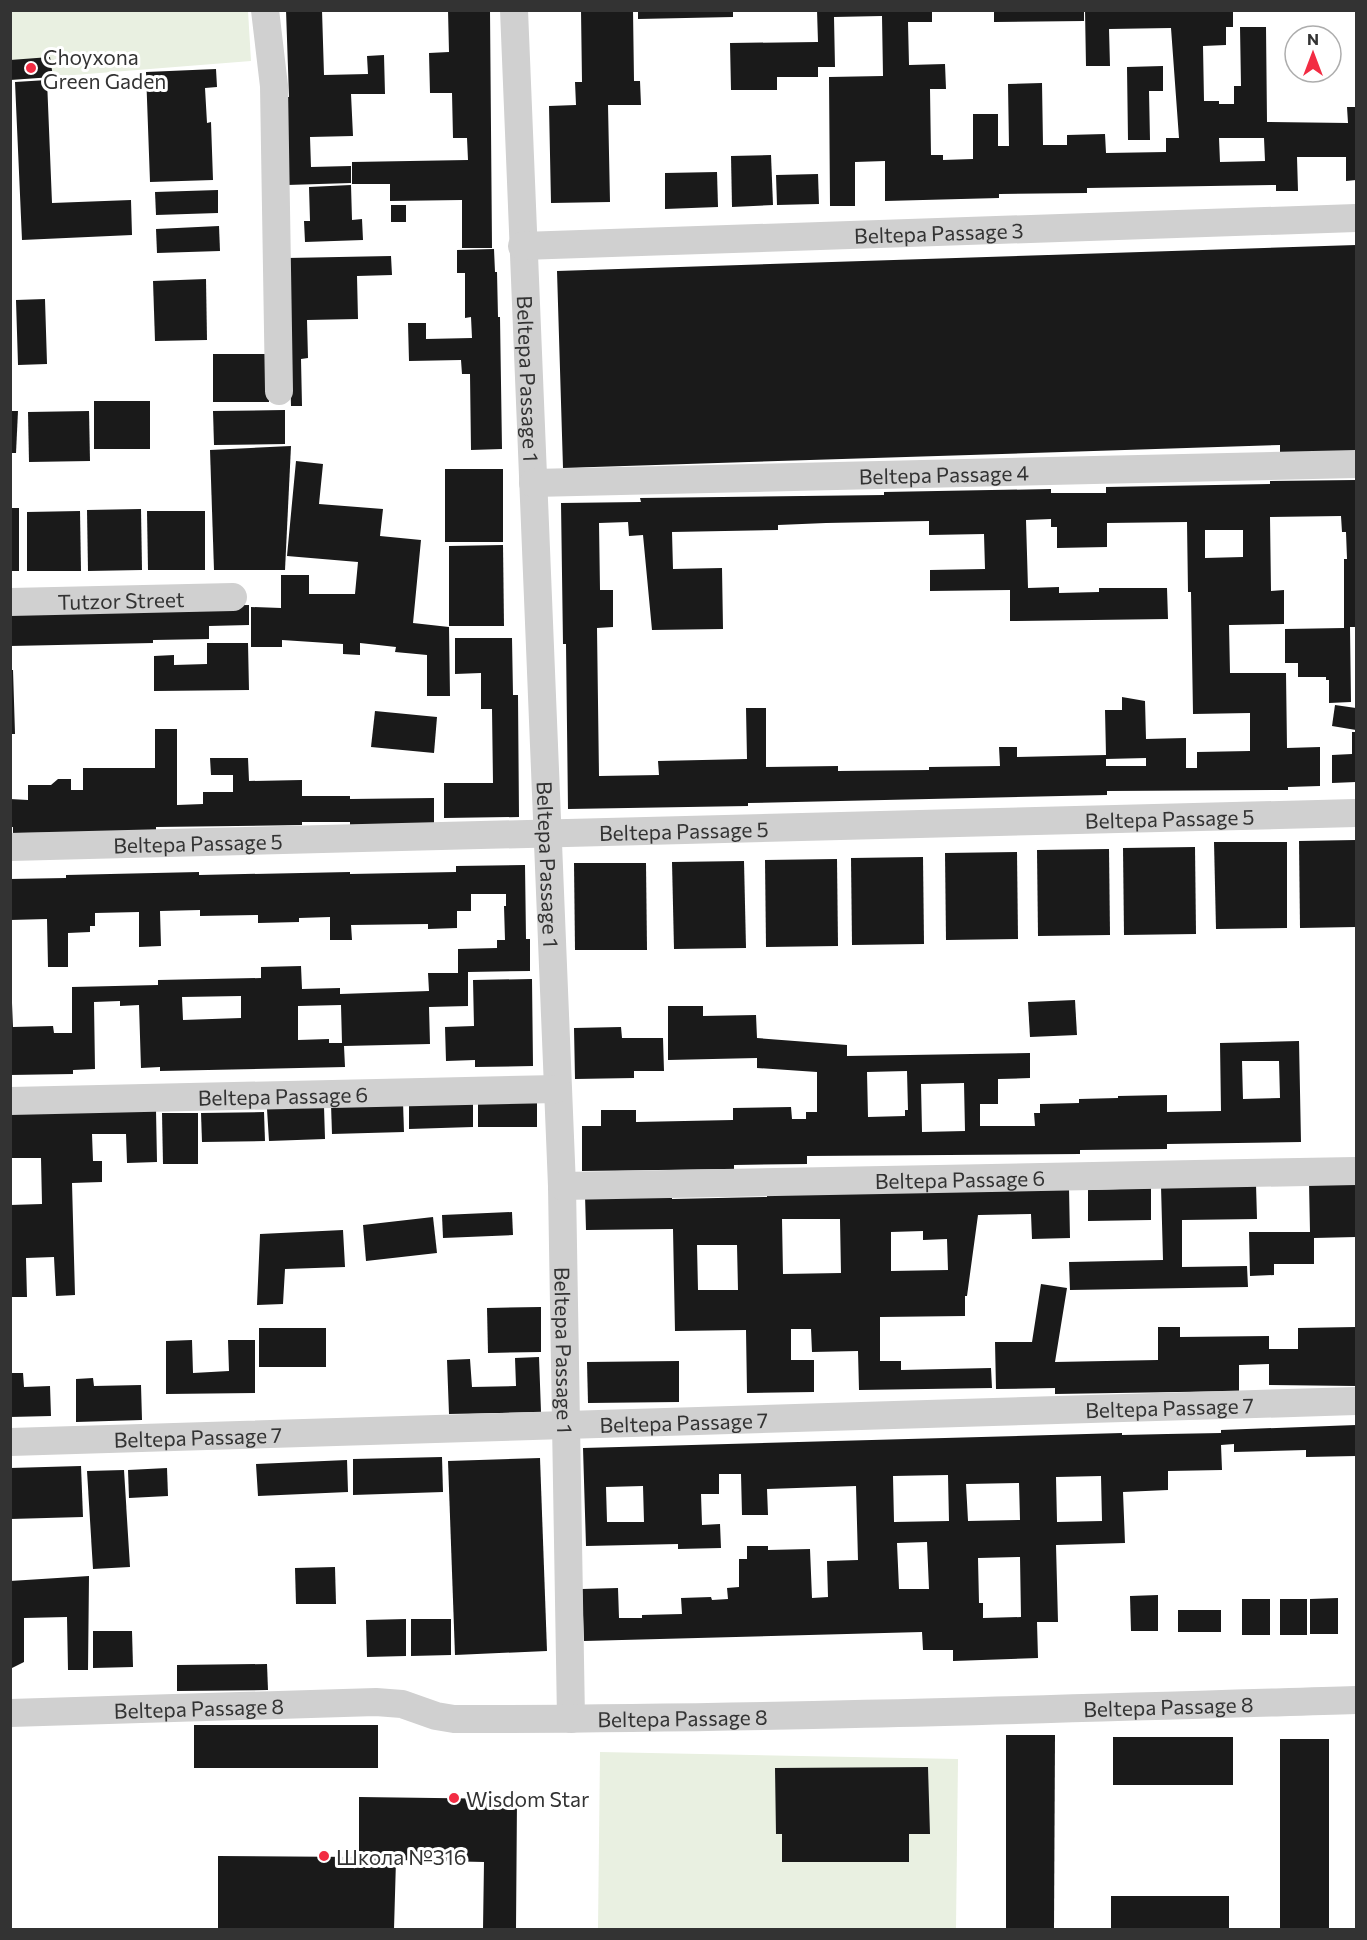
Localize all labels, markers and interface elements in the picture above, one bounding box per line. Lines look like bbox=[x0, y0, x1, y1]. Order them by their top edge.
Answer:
north arrow bbox=[1283, 24, 1343, 84]
text: N bbox=[1307, 29, 1319, 48]
place label: Choyxona Green Gaden bbox=[43, 44, 166, 93]
marker: Choyxona Green Gaden bbox=[24, 61, 38, 75]
street label: Beltepa Passage 3 bbox=[854, 217, 1024, 247]
street label: Beltepa Passage 1 bbox=[513, 295, 545, 462]
street label: Beltepa Passage 4 bbox=[859, 459, 1030, 488]
street label: Tutzor Street bbox=[57, 586, 185, 613]
street label: Beltepa Passage 1 bbox=[533, 781, 565, 948]
street label: Beltepa Passage 5 bbox=[1085, 803, 1255, 832]
street label: Beltepa Passage 5 bbox=[599, 815, 769, 845]
street label: Beltepa Passage 5 bbox=[113, 828, 283, 857]
street label: Beltepa Passage 6 bbox=[198, 1081, 368, 1109]
street label: Beltepa Passage 6 bbox=[875, 1164, 1045, 1193]
street label: Beltepa Passage 1 bbox=[551, 1267, 579, 1433]
street label: Beltepa Passage 7 bbox=[1085, 1392, 1254, 1422]
street label: Beltepa Passage 7 bbox=[599, 1406, 768, 1437]
street label: Beltepa Passage 7 bbox=[113, 1421, 283, 1451]
street label: Beltepa Passage 8 bbox=[1083, 1691, 1254, 1721]
street label: Beltepa Passage 8 bbox=[113, 1692, 284, 1722]
street label: Beltepa Passage 8 bbox=[597, 1703, 768, 1731]
place label: Wisdom Star bbox=[466, 1786, 589, 1811]
marker: Wisdom Star bbox=[447, 1791, 461, 1805]
place label: Школа №316 bbox=[336, 1844, 466, 1869]
marker: Школа №316 bbox=[317, 1849, 331, 1863]

